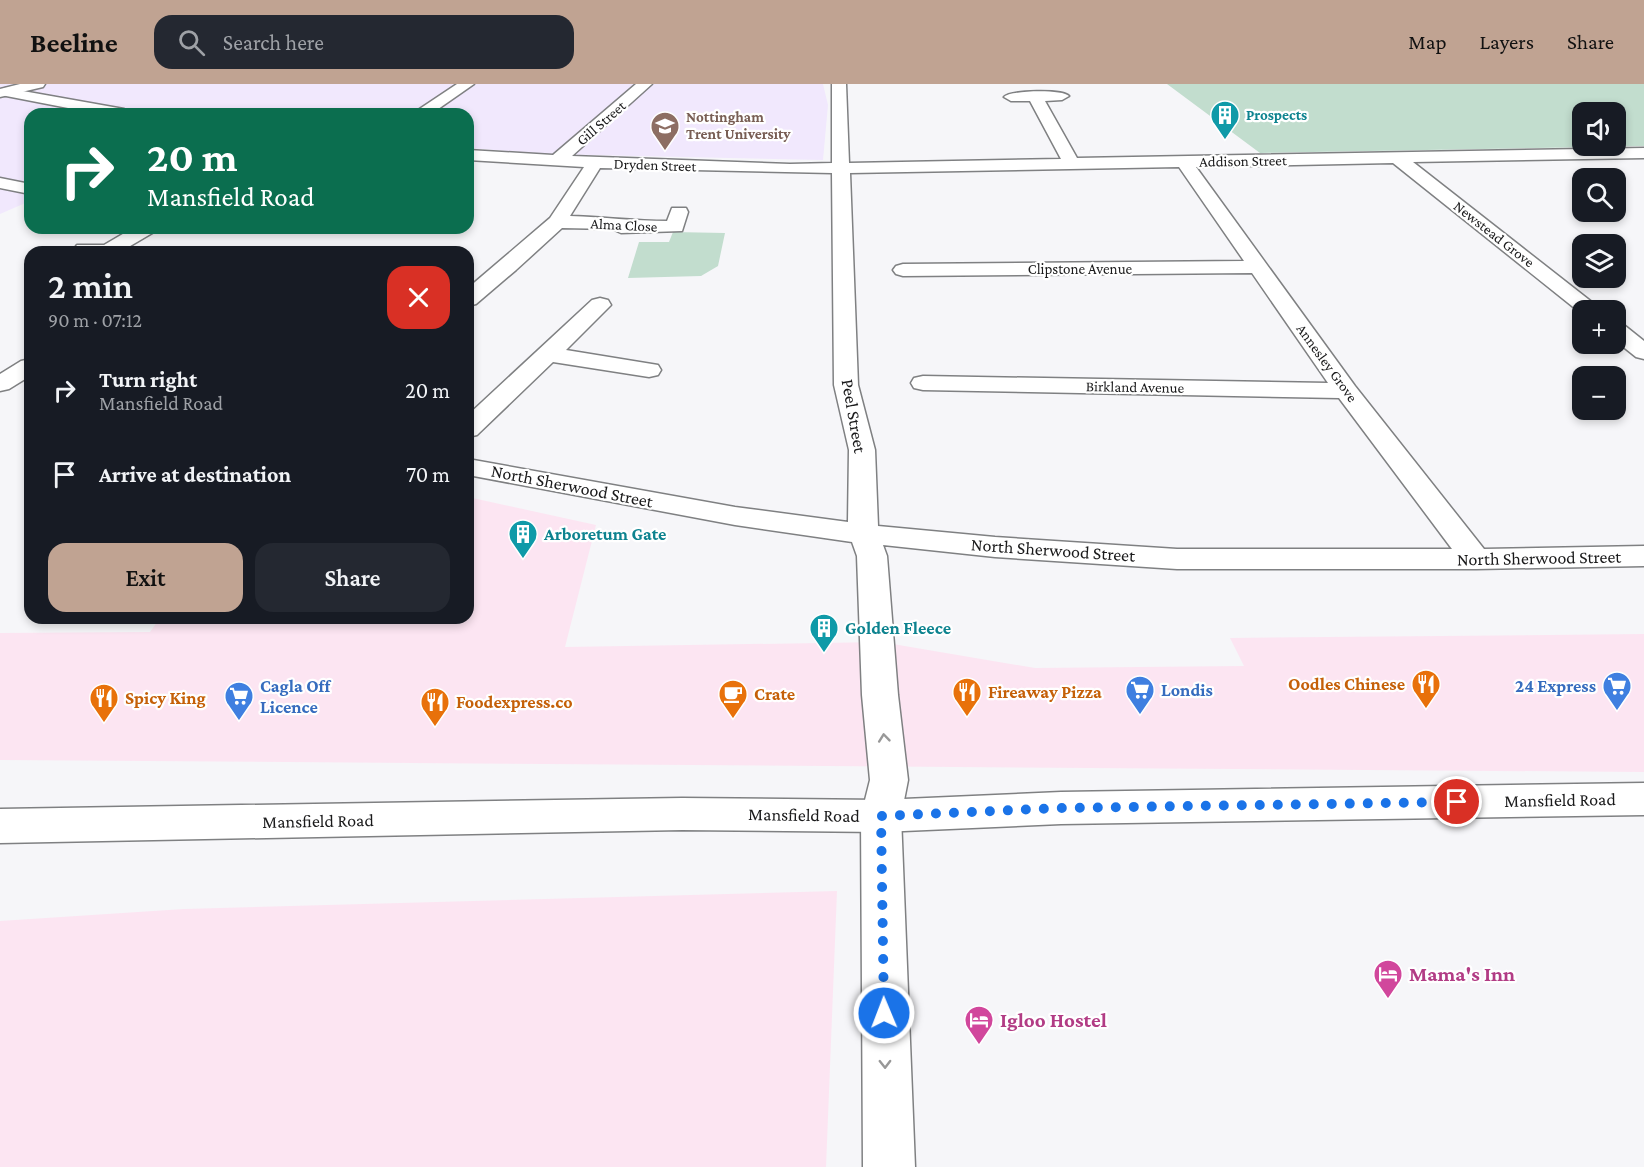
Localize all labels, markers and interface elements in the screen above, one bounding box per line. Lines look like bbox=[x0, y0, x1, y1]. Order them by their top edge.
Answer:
search box bbox=[154, 15, 574, 69]
icon: search bbox=[175, 26, 208, 59]
text: Beeline bbox=[30, 27, 118, 58]
text: Search here bbox=[223, 30, 324, 55]
text: Map bbox=[1408, 30, 1447, 54]
text: Layers bbox=[1480, 30, 1534, 54]
text: Share bbox=[1567, 30, 1614, 54]
street label: Gill Street bbox=[573, 97, 629, 148]
building icon: Prospects bbox=[1209, 99, 1241, 141]
map controls bbox=[1572, 102, 1626, 420]
button: sound bbox=[1572, 102, 1626, 156]
place label: Prospects bbox=[1246, 107, 1307, 123]
place label: Nottingham Trent University bbox=[686, 109, 791, 142]
school or university icon: Nottingham Trent University bbox=[649, 110, 681, 152]
icon: right bbox=[48, 132, 126, 210]
text: 20 m bbox=[147, 133, 238, 180]
street label: Addison Street bbox=[1199, 152, 1288, 170]
street label: Dryden Street bbox=[613, 156, 698, 175]
button: search bbox=[1572, 168, 1626, 222]
text: Mansfield Road bbox=[147, 182, 314, 212]
street label: Newstead Grove bbox=[1451, 198, 1538, 271]
street label: Alma Close bbox=[590, 215, 658, 235]
button: layers bbox=[1572, 234, 1626, 288]
street label: Clipstone Avenue bbox=[1028, 261, 1133, 278]
text: 2 min bbox=[48, 266, 133, 306]
button: close bbox=[387, 266, 450, 329]
button: + bbox=[1572, 300, 1626, 354]
text: 90 m · 07:12 bbox=[48, 309, 142, 331]
street label: Annesley Grove bbox=[1292, 321, 1361, 406]
button: − bbox=[1572, 366, 1626, 420]
text: Turn right bbox=[99, 367, 197, 392]
icon: right bbox=[48, 374, 81, 407]
street label: Peel Street bbox=[838, 377, 871, 456]
text: 20 m bbox=[405, 378, 450, 403]
street label: Birkland Avenue bbox=[1086, 378, 1185, 396]
text: Mansfield Road bbox=[99, 392, 223, 414]
icon: arrive bbox=[48, 458, 81, 491]
street label: North Sherwood Street bbox=[489, 460, 656, 512]
text: Arrive at destination bbox=[99, 462, 291, 487]
text: 70 m bbox=[406, 462, 450, 487]
building icon: Arboretum Gate bbox=[507, 518, 539, 560]
place label: Arboretum Gate bbox=[543, 524, 666, 544]
street label: North Sherwood Street bbox=[970, 534, 1137, 566]
button: Exit bbox=[48, 543, 243, 612]
button: Share bbox=[255, 543, 450, 612]
street label: North Sherwood Street bbox=[1457, 547, 1622, 569]
building icon: Golden Fleece bbox=[808, 612, 840, 654]
place label: Golden Fleece bbox=[845, 618, 951, 638]
restaurant icon: Oodles Chinese bbox=[1410, 668, 1442, 710]
supermarket icon: 24 Express bbox=[1601, 670, 1633, 712]
supermarket icon: Londis bbox=[1124, 674, 1156, 716]
place label: Oodles Chinese bbox=[1288, 674, 1405, 694]
place label: Cagla Off Licence bbox=[260, 676, 331, 717]
restaurant icon: Fireaway Pizza bbox=[951, 676, 983, 718]
place label: 24 Express bbox=[1515, 676, 1596, 696]
cafe icon: Crate bbox=[717, 678, 749, 720]
supermarket icon: Cagla Off Licence bbox=[223, 680, 255, 722]
place label: Londis bbox=[1161, 680, 1213, 700]
restaurant icon: Spicy King bbox=[88, 682, 120, 724]
place label: Fireaway Pizza bbox=[988, 682, 1102, 702]
place label: Crate bbox=[754, 684, 795, 704]
restaurant icon: Foodexpress.co bbox=[419, 686, 451, 728]
place label: Spicy King bbox=[125, 688, 206, 708]
place label: Foodexpress.co bbox=[456, 692, 573, 712]
one-way arrow bbox=[878, 733, 891, 743]
pin bbox=[1431, 776, 1482, 827]
icon: arrive bbox=[1440, 785, 1473, 818]
street label: Mansfield Road bbox=[1504, 789, 1616, 811]
street label: Mansfield Road bbox=[748, 804, 860, 826]
street label: Mansfield Road bbox=[262, 810, 374, 832]
hotel icon: Mama's Inn bbox=[1372, 958, 1404, 1000]
place label: Mama's Inn bbox=[1409, 962, 1515, 986]
position arrow bbox=[852, 981, 916, 1045]
hotel icon: Igloo Hostel bbox=[963, 1004, 995, 1046]
place label: Igloo Hostel bbox=[1000, 1008, 1107, 1032]
one-way arrow bbox=[879, 1059, 891, 1068]

